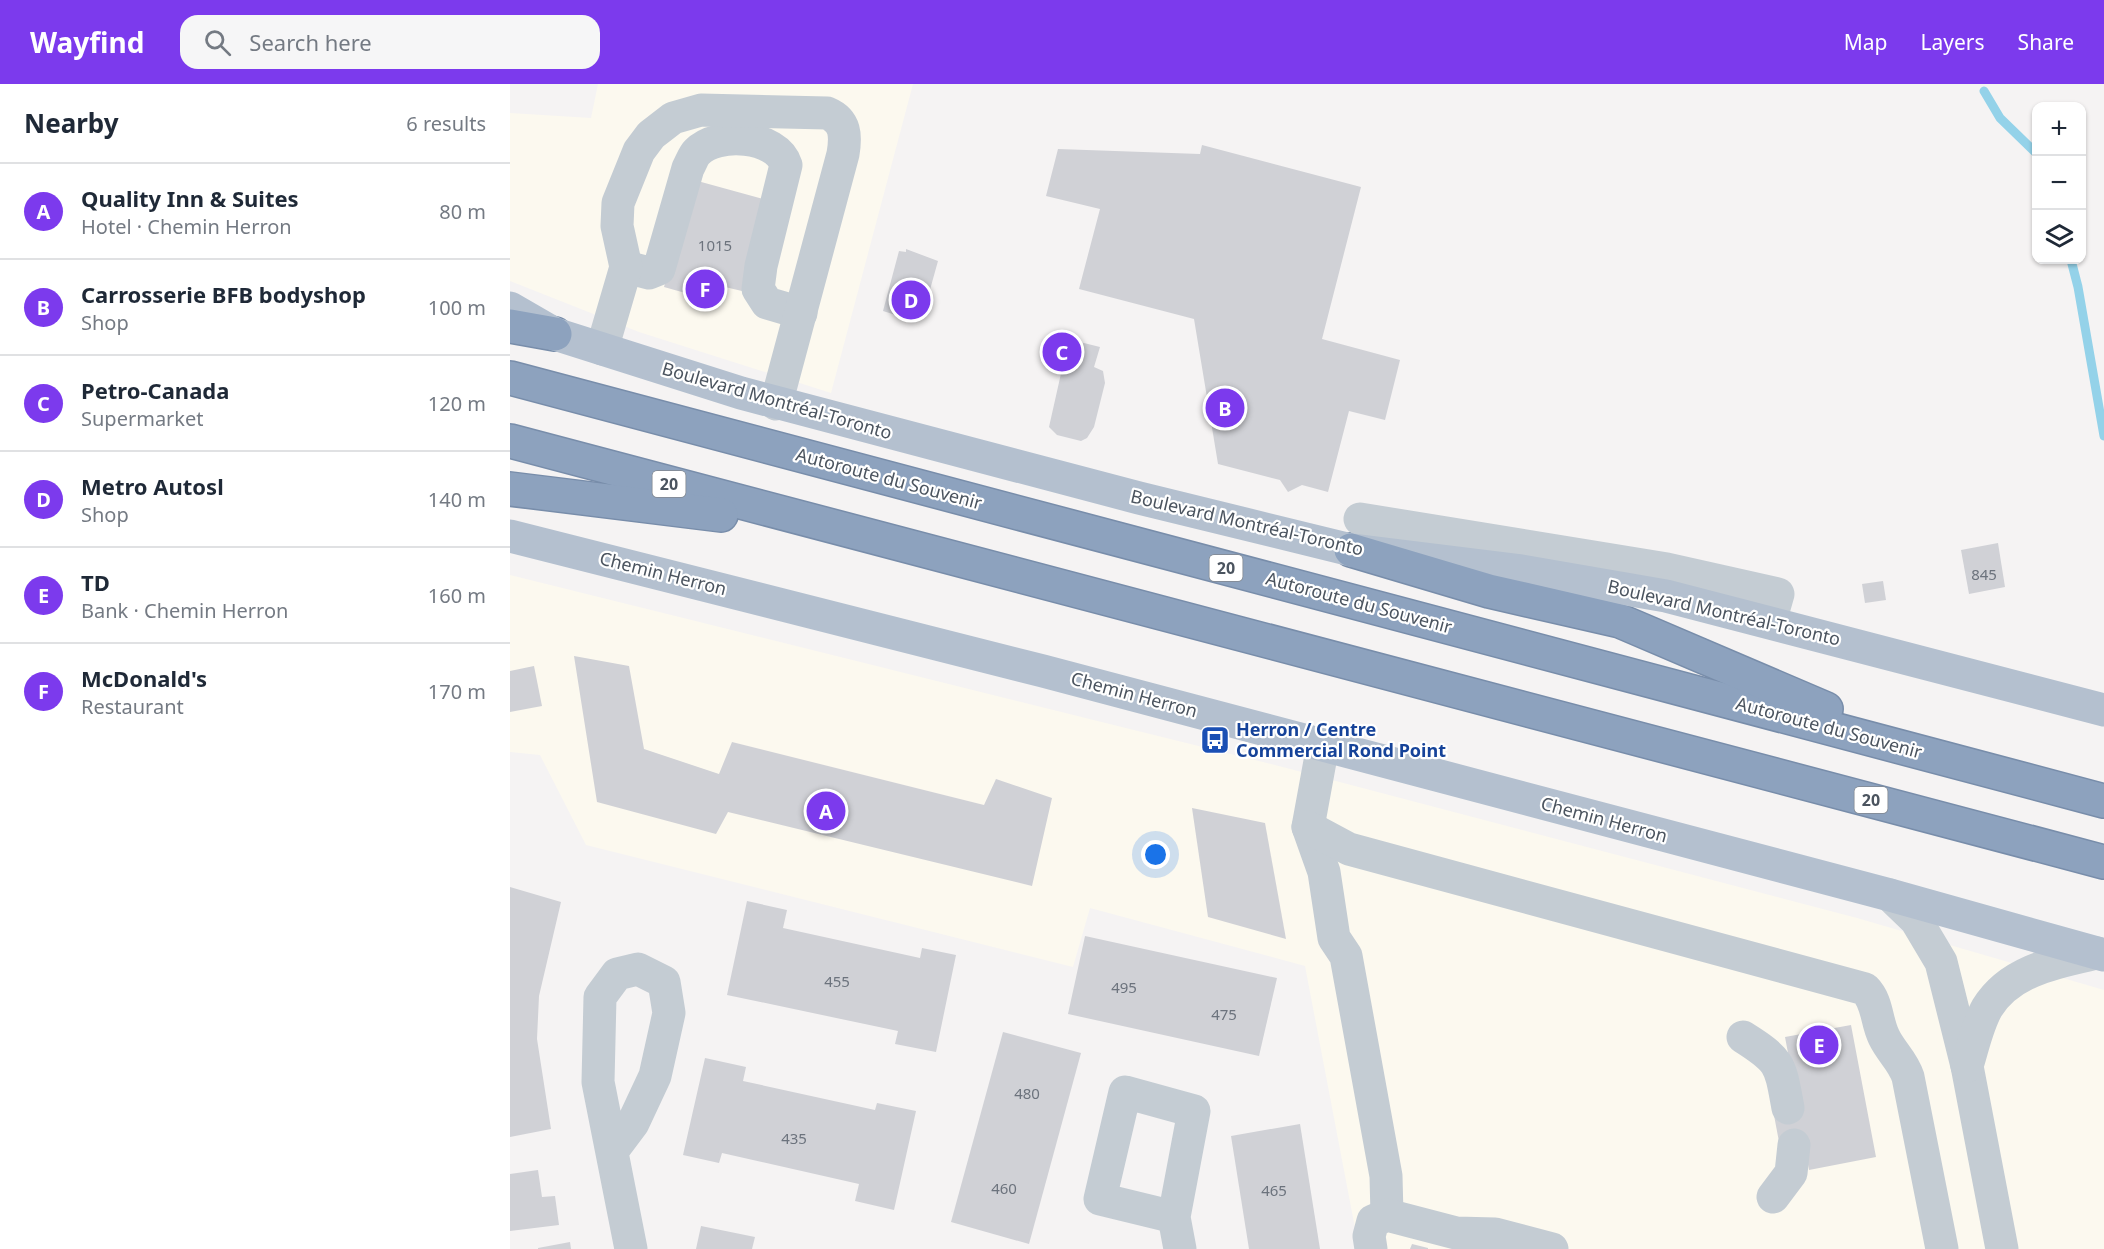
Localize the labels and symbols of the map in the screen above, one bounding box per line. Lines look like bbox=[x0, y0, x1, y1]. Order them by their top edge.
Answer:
house number: 1015 bbox=[698, 235, 732, 255]
pin: F bbox=[686, 266, 724, 312]
pin: D bbox=[892, 278, 930, 322]
pin: C bbox=[1042, 330, 1082, 374]
street label: Boulevard Montréal-Toronto bbox=[659, 356, 895, 444]
pin: B bbox=[1206, 386, 1244, 430]
street label: Autoroute du Souvenir bbox=[794, 442, 985, 515]
road number: 20 bbox=[652, 471, 686, 497]
street label: Boulevard Montréal-Toronto bbox=[1128, 484, 1366, 561]
street label: Chemin Herron bbox=[597, 546, 729, 600]
road number: 20 bbox=[1210, 555, 1242, 581]
house number: 845 bbox=[1971, 564, 1997, 584]
street label: Autoroute du Souvenir bbox=[1264, 566, 1455, 639]
street label: Boulevard Montréal-Toronto bbox=[1605, 574, 1843, 651]
street label: Chemin Herron bbox=[1068, 666, 1200, 722]
street label: Autoroute du Souvenir bbox=[1734, 691, 1925, 764]
place label: Herron / Centre Commercial Rond Point bbox=[1236, 717, 1446, 762]
bus stop icon: Herron / Centre Commercial Rond Point bbox=[1199, 724, 1231, 756]
road number: 20 bbox=[1854, 787, 1888, 813]
pin: A bbox=[806, 788, 846, 834]
street label: Chemin Herron bbox=[1538, 791, 1670, 847]
your location bbox=[1141, 840, 1170, 869]
house number: 455 bbox=[824, 971, 850, 991]
house number: 495 bbox=[1111, 977, 1137, 997]
house number: 475 bbox=[1211, 1004, 1237, 1024]
pin: E bbox=[1800, 1022, 1838, 1068]
house number: 480 bbox=[1014, 1083, 1040, 1103]
house number: 435 bbox=[781, 1128, 807, 1148]
house number: 460 bbox=[991, 1178, 1017, 1198]
house number: 465 bbox=[1261, 1180, 1287, 1200]

